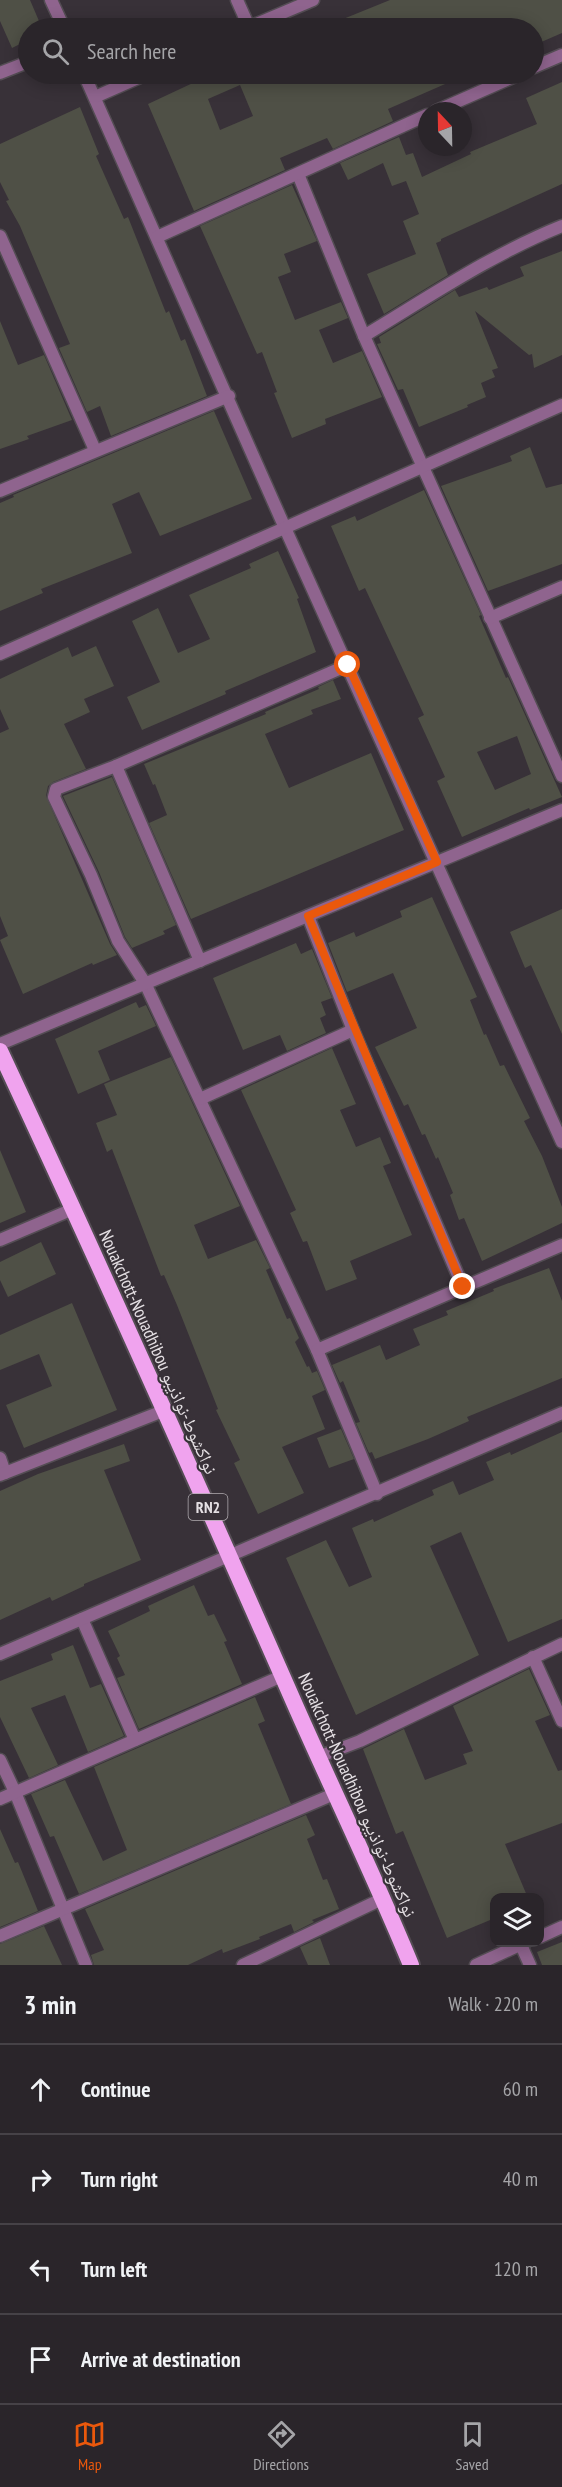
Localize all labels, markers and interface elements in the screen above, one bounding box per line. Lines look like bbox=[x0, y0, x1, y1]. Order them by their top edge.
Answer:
search box bbox=[18, 18, 544, 84]
icon: search bbox=[39, 35, 72, 68]
text: Search here bbox=[87, 37, 176, 65]
north arrow bbox=[418, 102, 472, 156]
route start bbox=[334, 651, 360, 677]
street label: Nouakchott-Nouadhibou نواكشوط-نواذيبو bbox=[94, 1226, 223, 1478]
route end bbox=[449, 1273, 475, 1299]
road number: RN2 bbox=[188, 1494, 228, 1520]
street label: Nouakchott-Nouadhibou نواكشوط-نواذيبو bbox=[293, 1669, 422, 1921]
map controls bbox=[490, 1893, 544, 1947]
button: layers bbox=[490, 1893, 544, 1947]
text: 3 min bbox=[24, 1988, 77, 2021]
text: Walk · 220 m bbox=[448, 1991, 538, 2017]
icon: ahead bbox=[24, 2073, 57, 2106]
text: Continue bbox=[81, 2075, 151, 2103]
text: 60 m bbox=[503, 2076, 538, 2102]
icon: right bbox=[24, 2163, 57, 2196]
text: Turn right bbox=[81, 2165, 158, 2193]
text: 40 m bbox=[503, 2166, 538, 2192]
icon: left bbox=[24, 2253, 57, 2286]
text: Turn left bbox=[81, 2255, 147, 2283]
text: 120 m bbox=[494, 2256, 538, 2282]
icon: arrive bbox=[24, 2343, 57, 2376]
text: Arrive at destination bbox=[81, 2345, 241, 2373]
tab: Map bbox=[73, 2418, 106, 2474]
tab: Directions bbox=[253, 2418, 309, 2474]
tab: Saved bbox=[456, 2418, 489, 2474]

